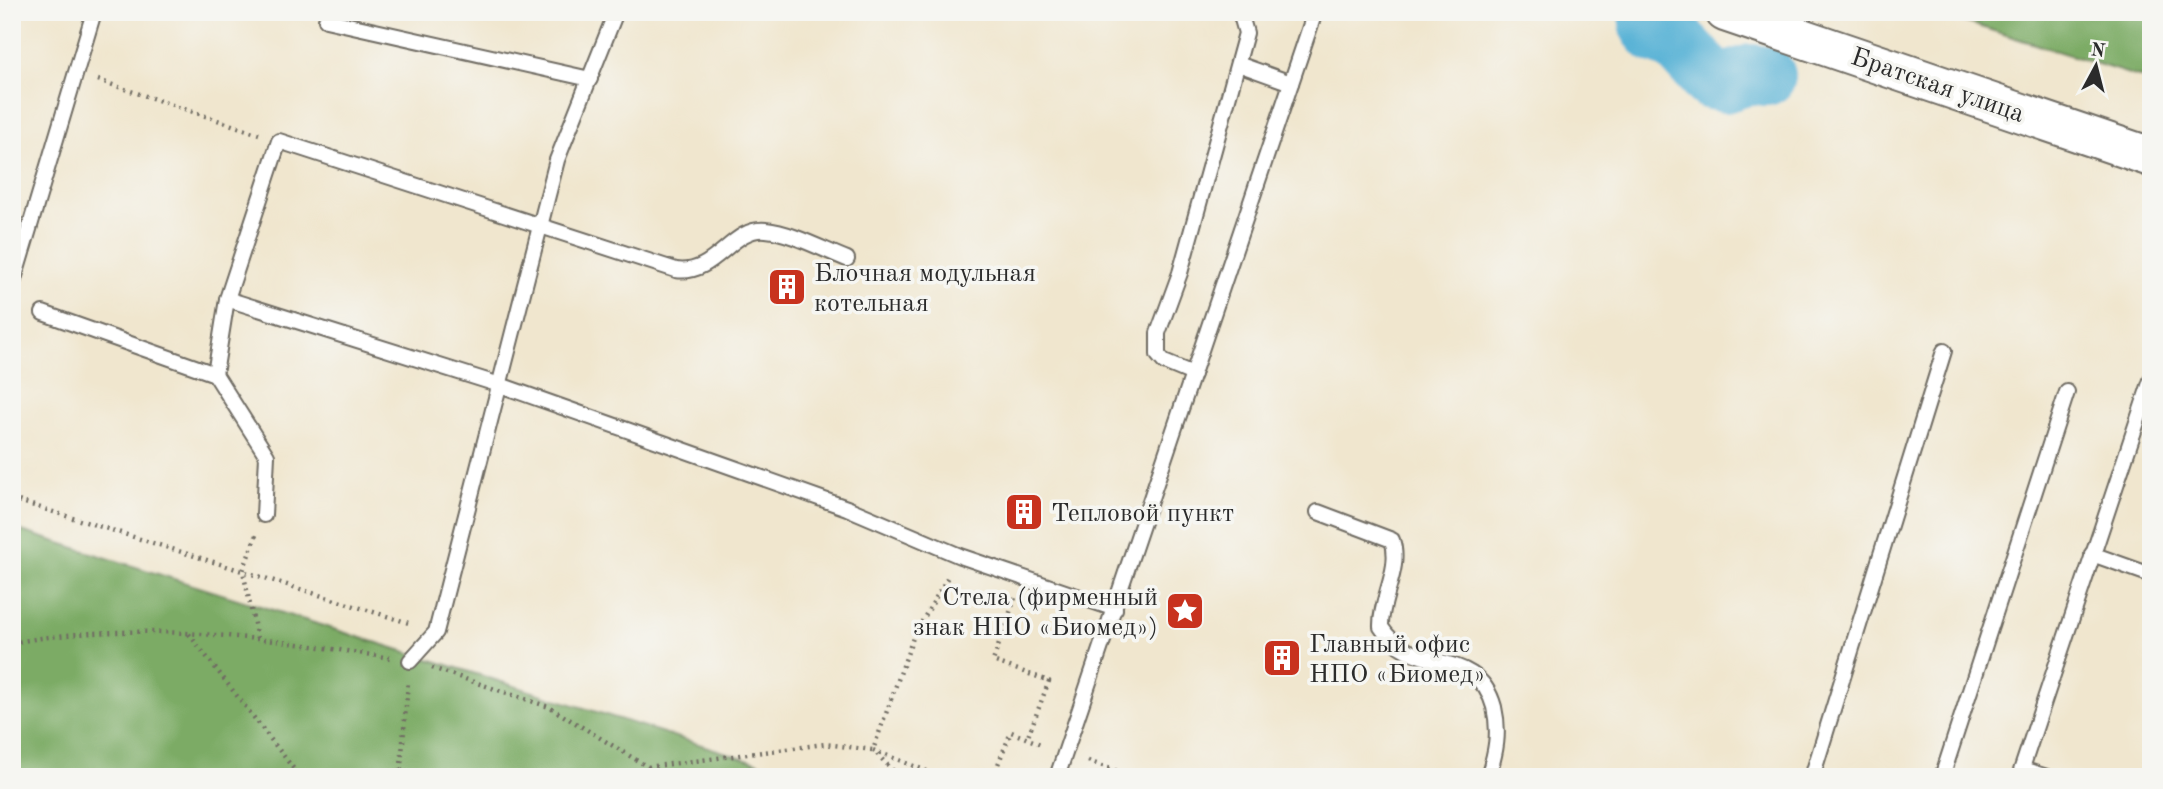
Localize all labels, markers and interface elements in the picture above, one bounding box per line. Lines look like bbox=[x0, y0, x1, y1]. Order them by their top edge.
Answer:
north arrow bbox=[2062, 32, 2132, 102]
text: N bbox=[2089, 41, 2107, 62]
street label: Братская улица bbox=[1847, 44, 2028, 128]
place label: Блочная модульная котельная bbox=[814, 261, 1036, 317]
building icon: Блочная модульная котельная bbox=[766, 266, 808, 308]
building icon: Тепловой пункт bbox=[1003, 491, 1045, 533]
place label: Тепловой пункт bbox=[1051, 501, 1234, 527]
place label: Стела (фирменный знак НПО «Биомед») bbox=[913, 585, 1158, 641]
place icon: Стела (фирменный знак НПО «Биомед») bbox=[1164, 590, 1206, 632]
place label: Главный офис НПО «Биомед» bbox=[1309, 632, 1485, 688]
building icon: Главный офис НПО «Биомед» bbox=[1261, 637, 1303, 679]

